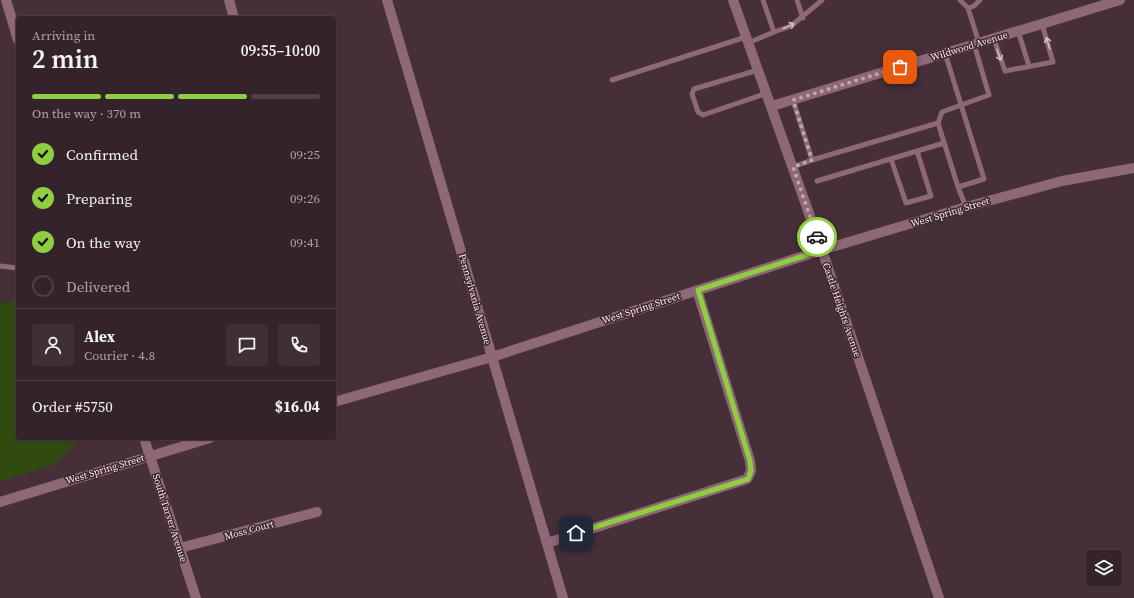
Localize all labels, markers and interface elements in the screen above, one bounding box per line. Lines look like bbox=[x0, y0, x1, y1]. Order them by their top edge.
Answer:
one-way arrow bbox=[783, 22, 795, 29]
text: Arriving in bbox=[32, 27, 95, 44]
street label: Wildwood Avenue bbox=[929, 28, 1009, 64]
one-way arrow bbox=[1043, 37, 1051, 50]
text: 09:55–10:00 bbox=[241, 40, 320, 61]
text: 2 min bbox=[32, 41, 99, 77]
one-way arrow bbox=[996, 48, 1004, 60]
pin bbox=[883, 50, 917, 84]
icon: bag bbox=[889, 56, 911, 78]
text: On the way · 370 m bbox=[32, 105, 141, 122]
icon: check bbox=[32, 143, 54, 165]
text: Confirmed bbox=[66, 144, 138, 165]
text: 09:25 bbox=[290, 146, 320, 163]
icon: check bbox=[32, 187, 54, 209]
text: Preparing bbox=[66, 188, 132, 209]
text: 09:26 bbox=[290, 190, 320, 207]
street label: West Spring Street bbox=[909, 194, 992, 230]
courier bbox=[797, 217, 837, 257]
icon: car bbox=[806, 226, 828, 248]
icon: check bbox=[32, 231, 54, 253]
text: On the way bbox=[66, 232, 141, 253]
text: 09:41 bbox=[290, 234, 320, 251]
street label: Pennsylvania Avenue bbox=[456, 252, 494, 346]
street label: Castle Heights Avenue bbox=[820, 261, 864, 359]
text: Delivered bbox=[66, 276, 130, 297]
street label: West Spring Street bbox=[600, 289, 682, 327]
button: person bbox=[32, 324, 74, 366]
button: chat bbox=[226, 324, 268, 366]
button: phone bbox=[278, 324, 320, 366]
text: Alex bbox=[84, 326, 115, 347]
text: Courier · 4.8 bbox=[84, 347, 155, 364]
text: Order #5750 bbox=[32, 396, 113, 417]
text: $16.04 bbox=[275, 396, 320, 417]
street label: West Spring Street bbox=[64, 451, 147, 487]
street label: South Tarver Avenue bbox=[150, 472, 190, 564]
pin bbox=[559, 516, 593, 550]
street label: Moss Court bbox=[223, 517, 276, 543]
icon: home bbox=[565, 522, 587, 544]
map controls bbox=[1086, 550, 1122, 586]
button: layers bbox=[1086, 550, 1122, 586]

